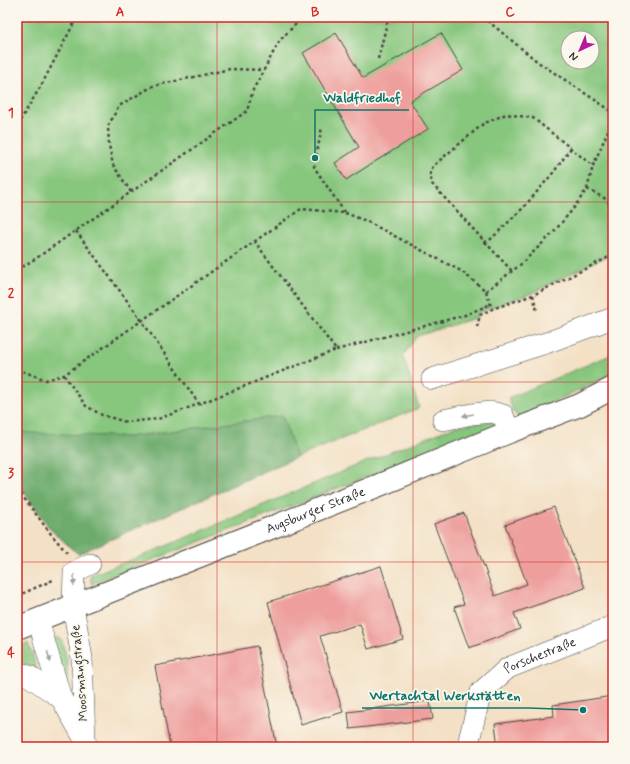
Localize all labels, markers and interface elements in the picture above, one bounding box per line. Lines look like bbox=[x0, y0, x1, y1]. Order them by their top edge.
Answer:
text: A bbox=[116, 4, 124, 21]
text: B bbox=[311, 4, 320, 21]
text: C bbox=[505, 4, 515, 21]
north arrow bbox=[560, 30, 600, 70]
text: N bbox=[566, 49, 581, 64]
callout: Waldfriedhof bbox=[315, 84, 409, 110]
text: Waldfriedhof bbox=[322, 89, 401, 107]
text: 1 bbox=[8, 105, 14, 122]
text: 2 bbox=[8, 285, 15, 302]
one-way arrow bbox=[462, 413, 474, 419]
text: 3 bbox=[8, 465, 14, 482]
street label: Augsburger Straße bbox=[264, 483, 368, 537]
one-way arrow bbox=[71, 574, 77, 587]
street label: Moosmangstraße bbox=[67, 624, 95, 722]
street label: Porschestraße bbox=[500, 633, 578, 677]
text: 4 bbox=[7, 645, 15, 662]
one-way arrow bbox=[46, 652, 52, 664]
callout: Wertachtal Werkstätten bbox=[362, 682, 529, 708]
text: Wertachtal Werkstätten bbox=[368, 687, 521, 705]

